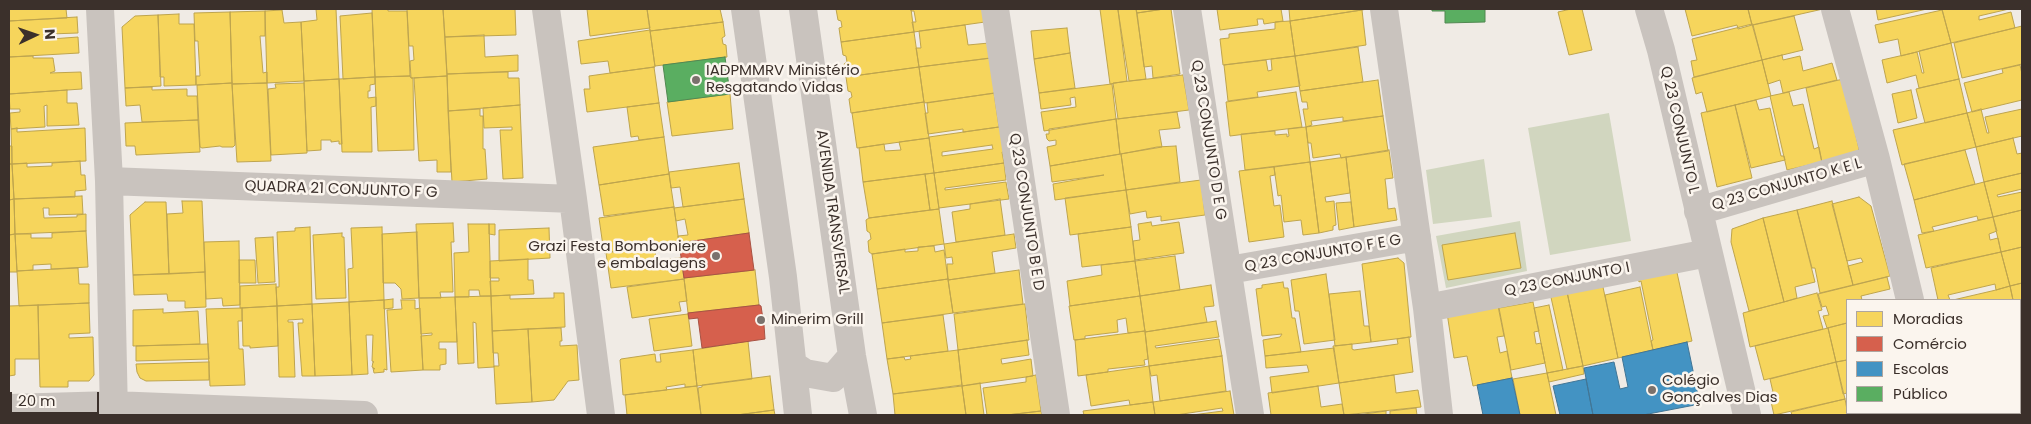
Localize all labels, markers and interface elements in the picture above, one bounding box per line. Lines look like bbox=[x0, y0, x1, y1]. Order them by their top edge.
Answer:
north arrow bbox=[10, 10, 60, 60]
text: N bbox=[40, 28, 60, 40]
street label: Q 23 CONJUNTO D E G bbox=[1186, 59, 1230, 221]
place label: IADPMMRV Ministério Resgatando Vidas bbox=[706, 62, 860, 97]
street label: Q 23 CONJUNTO L bbox=[1656, 65, 1702, 195]
marker: IADPMMRV Ministério Resgatando Vidas bbox=[690, 74, 702, 86]
street label: AVENIDA TRANSVERSAL bbox=[812, 129, 852, 295]
street label: Q 23 CONJUNTO B E D bbox=[1005, 132, 1047, 292]
street label: Q 23 CONJUNTO K E L bbox=[1710, 155, 1864, 215]
street label: QUADRA 21 CONJUNTO F G bbox=[244, 178, 438, 202]
street label: Q 23 CONJUNTO F E G bbox=[1243, 231, 1403, 277]
place label: Grazi Festa Bomboniere e embalagens bbox=[528, 238, 706, 273]
marker: Grazi Festa Bomboniere e embalagens bbox=[710, 250, 722, 262]
street label: Q 23 CONJUNTO I bbox=[1503, 259, 1631, 301]
legend bbox=[1846, 299, 2021, 414]
text: Moradias bbox=[1893, 308, 1963, 329]
place label: Minerim Grill bbox=[771, 311, 864, 329]
marker: Minerim Grill bbox=[755, 314, 767, 326]
text: Comércio bbox=[1893, 333, 1967, 354]
text: Escolas bbox=[1893, 358, 1949, 379]
place label: Colégio Gonçalves Dias bbox=[1662, 372, 1778, 407]
scale bar bbox=[12, 382, 101, 414]
text: Público bbox=[1893, 383, 1948, 404]
marker: Colégio Gonçalves Dias bbox=[1646, 384, 1658, 396]
text: 20 m bbox=[18, 390, 56, 411]

